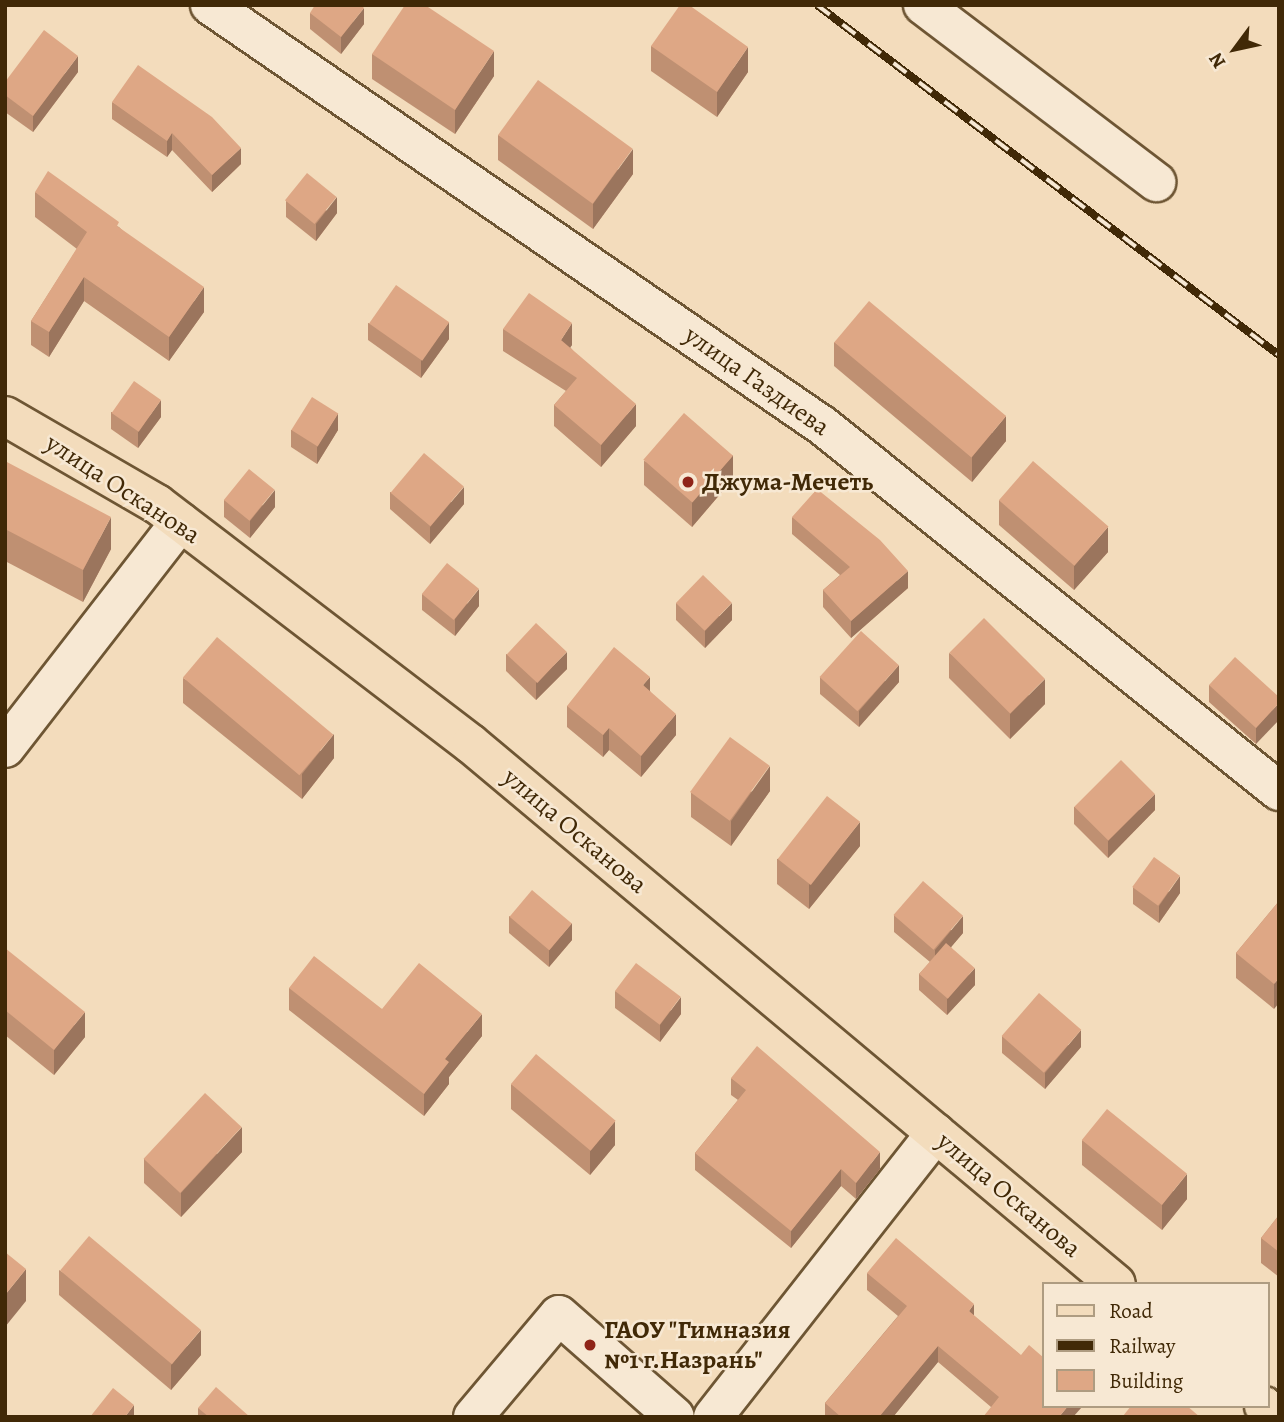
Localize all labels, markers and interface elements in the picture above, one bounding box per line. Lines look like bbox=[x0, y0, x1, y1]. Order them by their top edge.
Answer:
north arrow bbox=[1200, 14, 1270, 84]
text: N bbox=[1203, 48, 1232, 73]
street label: улица Газдиева bbox=[678, 319, 836, 443]
street label: улица Осканова bbox=[40, 427, 206, 551]
place label: Джума-Мечеть bbox=[702, 466, 873, 498]
marker: Джума-Мечеть bbox=[680, 474, 696, 490]
street label: улица Осканова bbox=[497, 762, 653, 900]
street label: улица Осканова bbox=[931, 1126, 1087, 1264]
legend bbox=[1042, 1282, 1270, 1408]
text: Road bbox=[1109, 1297, 1153, 1325]
place label: ГАОУ "Гимназия №1 г.Назрань" bbox=[604, 1314, 791, 1376]
text: Railway bbox=[1109, 1332, 1175, 1360]
marker: ГАОУ "Гимназия №1 г.Назрань" bbox=[582, 1337, 598, 1353]
text: Building bbox=[1109, 1367, 1183, 1395]

